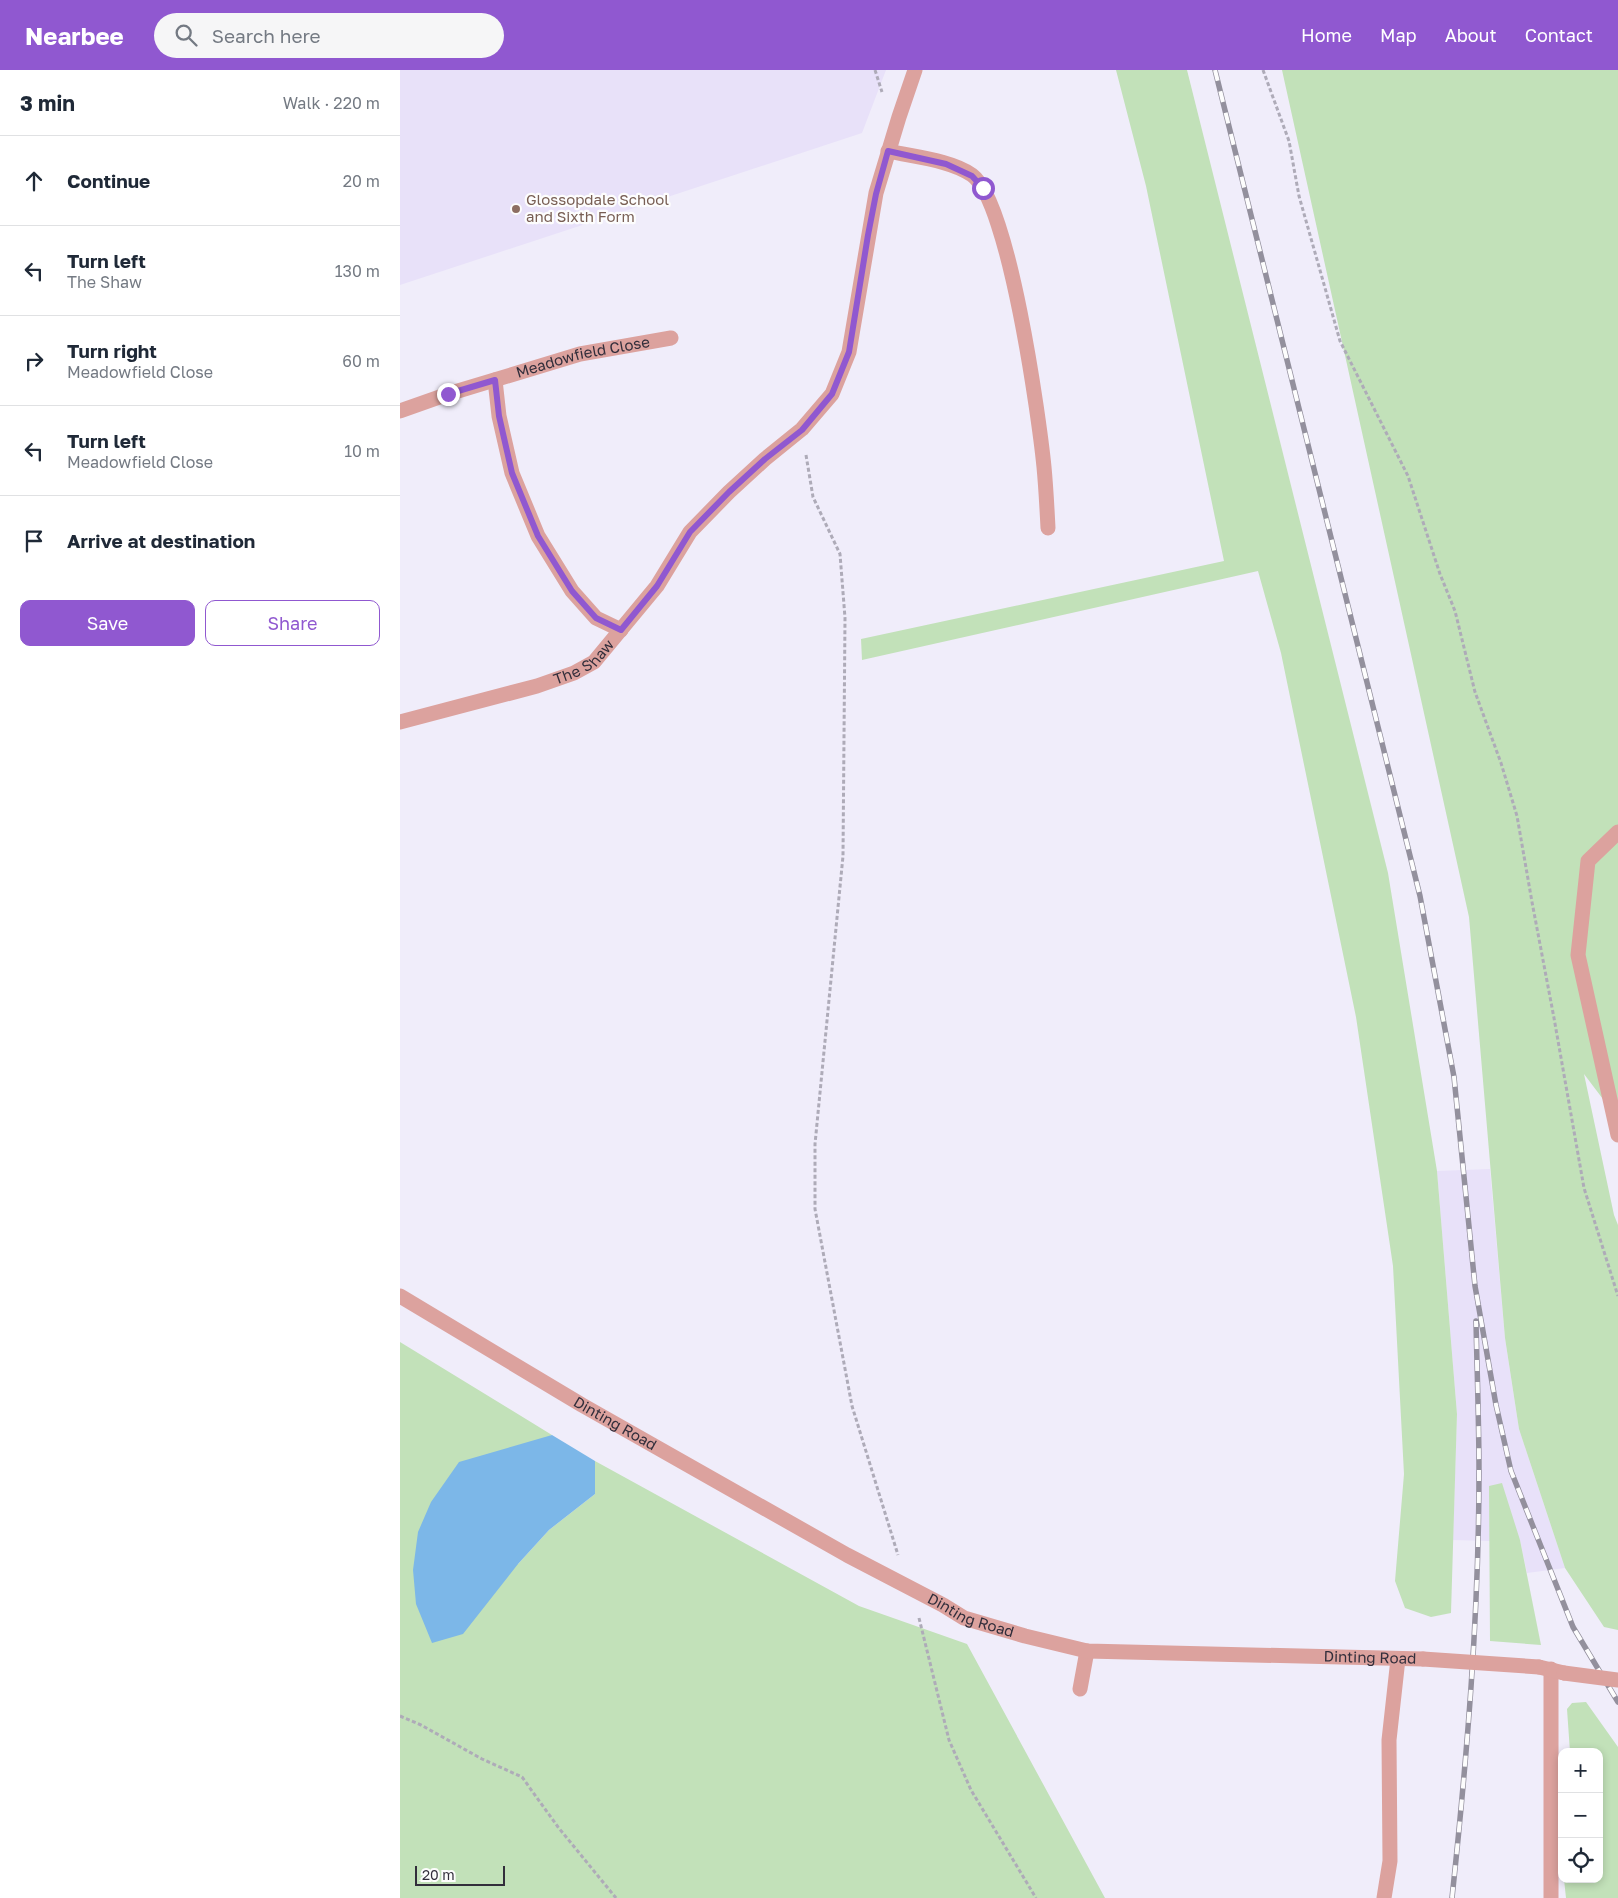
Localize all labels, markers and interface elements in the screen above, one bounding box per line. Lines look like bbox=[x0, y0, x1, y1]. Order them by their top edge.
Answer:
search box bbox=[154, 13, 504, 58]
text: Nearbee bbox=[25, 21, 124, 50]
icon: search bbox=[172, 21, 200, 49]
text: Search here bbox=[212, 24, 321, 47]
text: Home bbox=[1301, 24, 1352, 46]
text: Map bbox=[1380, 24, 1417, 46]
text: About bbox=[1445, 24, 1497, 46]
text: Contact bbox=[1525, 24, 1593, 46]
text: 3 min bbox=[20, 90, 75, 116]
text: Walk · 220 m bbox=[283, 93, 380, 113]
icon: ahead bbox=[20, 167, 48, 195]
text: Continue bbox=[67, 169, 150, 192]
text: 20 m bbox=[343, 171, 380, 191]
route start bbox=[972, 177, 995, 200]
place label: Glossopdale School and Sixth Form bbox=[526, 190, 669, 225]
marker: Glossopdale School and Sixth Form bbox=[510, 203, 522, 215]
text: Turn left bbox=[67, 249, 146, 272]
icon: left bbox=[20, 257, 48, 285]
text: 130 m bbox=[335, 261, 380, 281]
text: The Shaw bbox=[67, 272, 142, 292]
street label: Meadowfield Close bbox=[514, 332, 651, 381]
text: Turn right bbox=[67, 339, 157, 362]
icon: right bbox=[20, 347, 48, 375]
text: 60 m bbox=[342, 351, 380, 371]
text: Meadowfield Close bbox=[67, 362, 213, 382]
route end bbox=[437, 383, 460, 406]
text: Turn left bbox=[67, 429, 146, 452]
icon: left bbox=[20, 437, 48, 465]
text: 10 m bbox=[344, 441, 380, 461]
text: Meadowfield Close bbox=[67, 452, 213, 472]
icon: arrive bbox=[20, 527, 48, 555]
text: Arrive at destination bbox=[67, 529, 255, 552]
button: Save bbox=[20, 600, 195, 646]
button: Share bbox=[205, 600, 380, 646]
street label: The Shaw bbox=[551, 635, 617, 688]
street label: Dinting Road bbox=[571, 1392, 660, 1453]
street label: Dinting Road bbox=[925, 1589, 1016, 1640]
street label: Dinting Road bbox=[1323, 1647, 1417, 1667]
map controls bbox=[1558, 1748, 1603, 1883]
button: + bbox=[1558, 1748, 1603, 1793]
button: − bbox=[1558, 1793, 1603, 1838]
button: locate bbox=[1558, 1838, 1603, 1883]
scale bar bbox=[415, 1863, 505, 1886]
text: 20 m bbox=[422, 1866, 455, 1883]

